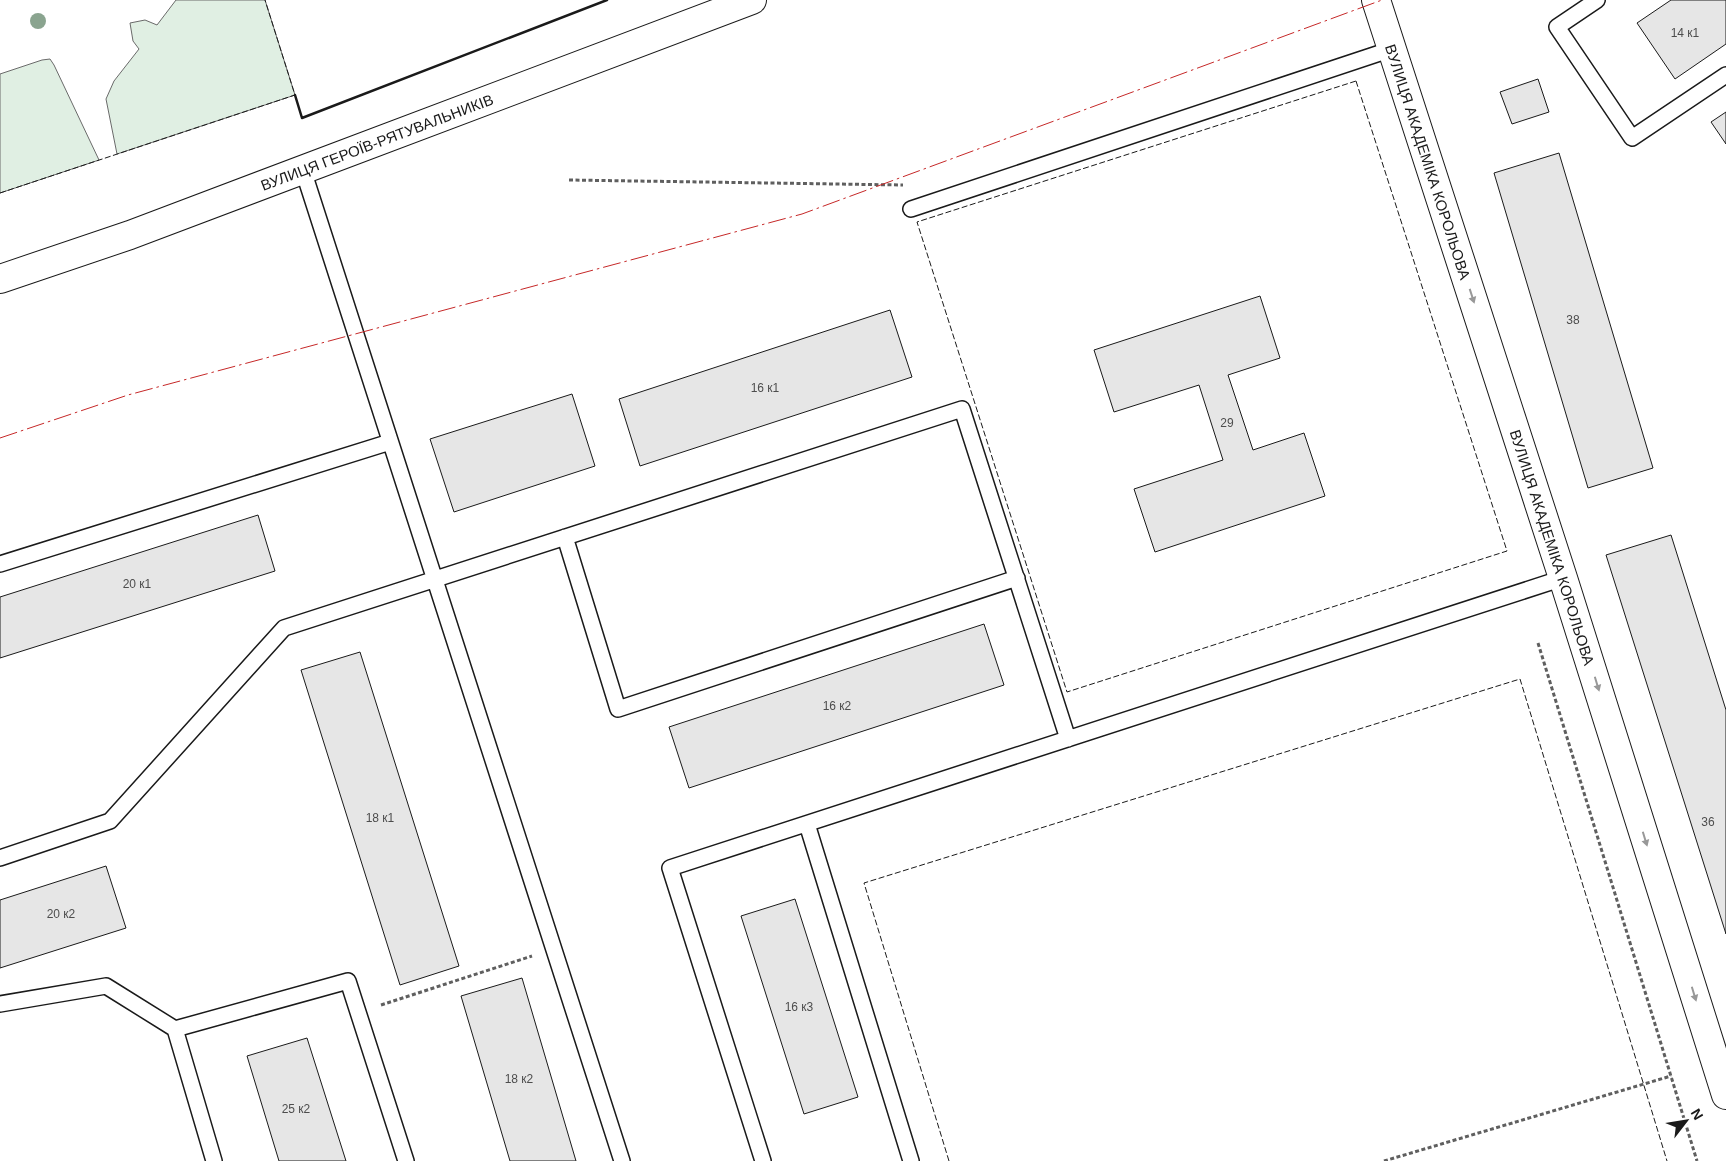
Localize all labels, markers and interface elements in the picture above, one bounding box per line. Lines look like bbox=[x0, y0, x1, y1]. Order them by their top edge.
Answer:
house number: 14 к1 bbox=[1671, 26, 1700, 40]
street label: ВУЛИЦЯ АКАДЕМІКА КОРОЛЬОВА bbox=[1382, 42, 1474, 282]
street label: ВУЛИЦЯ ГЕРОЇВ-РЯТУВАЛЬНИКІВ bbox=[258, 90, 495, 193]
one-way arrow bbox=[1468, 289, 1476, 304]
house number: 38 bbox=[1566, 313, 1580, 327]
house number: 16 к1 bbox=[751, 381, 780, 395]
house number: 29 bbox=[1220, 416, 1234, 430]
street label: ВУЛИЦЯ АКАДЕМІКА КОРОЛЬОВА bbox=[1507, 427, 1598, 667]
house number: 20 к1 bbox=[123, 577, 152, 591]
one-way arrow bbox=[1593, 677, 1601, 692]
house number: 16 к2 bbox=[823, 699, 852, 713]
house number: 18 к1 bbox=[366, 811, 395, 825]
house number: 36 bbox=[1701, 815, 1715, 829]
one-way arrow bbox=[1642, 832, 1650, 847]
house number: 20 к2 bbox=[47, 907, 76, 921]
one-way arrow bbox=[1691, 987, 1699, 1002]
house number: 16 к3 bbox=[785, 1000, 814, 1014]
house number: 18 к2 bbox=[505, 1072, 534, 1086]
north arrow bbox=[1661, 1096, 1711, 1146]
house number: 25 к2 bbox=[282, 1102, 311, 1116]
text: N bbox=[1688, 1106, 1707, 1123]

